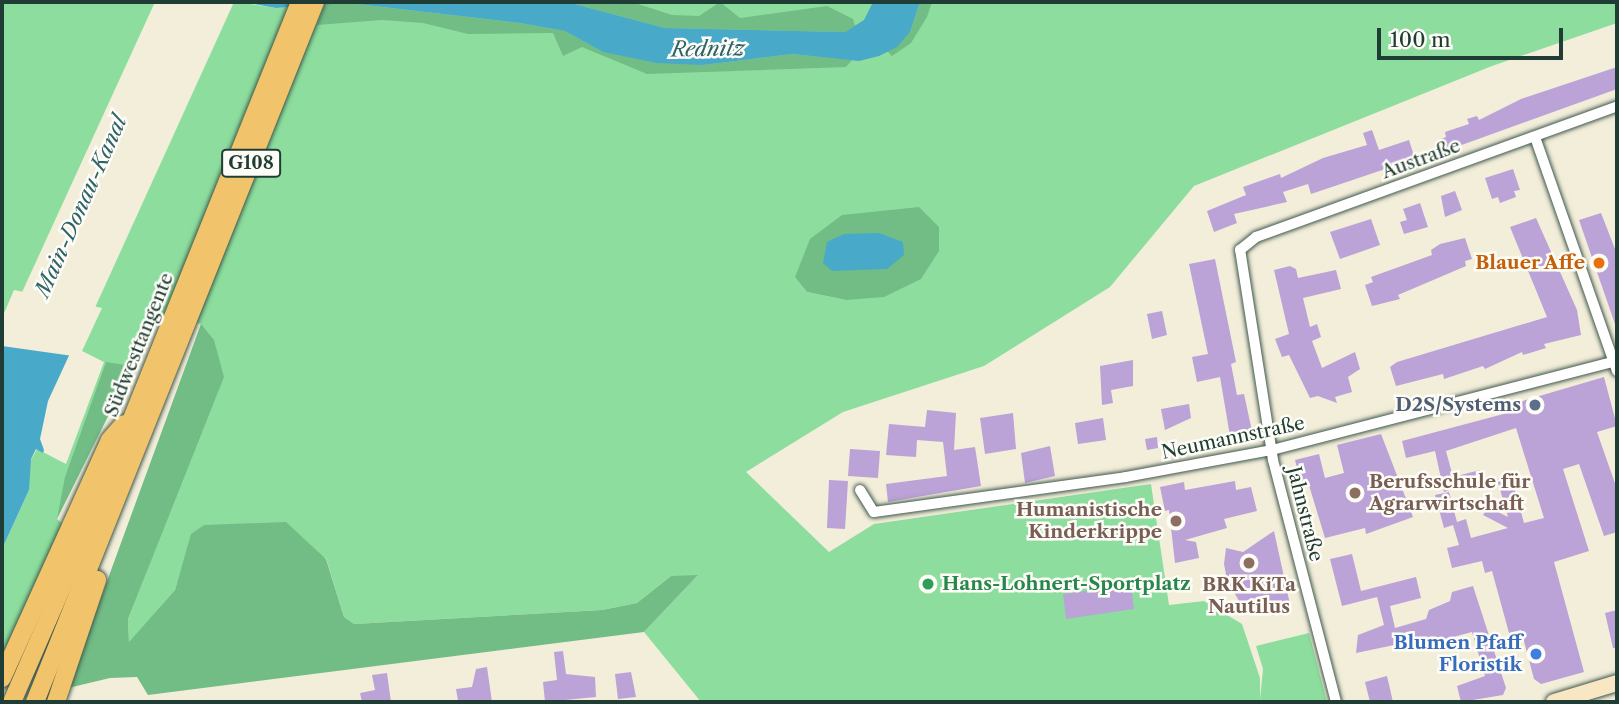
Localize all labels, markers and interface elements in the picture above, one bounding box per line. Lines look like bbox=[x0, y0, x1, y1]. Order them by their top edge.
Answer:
scale bar bbox=[1381, 14, 1566, 58]
text: 100 m bbox=[1390, 27, 1451, 52]
water label: Rednitz bbox=[671, 36, 745, 62]
water label: Main-Donau-Kanal bbox=[30, 111, 132, 301]
street label: Austraße bbox=[1378, 134, 1464, 184]
road number: G108 bbox=[219, 148, 282, 178]
place label: Blauer Affe bbox=[1474, 252, 1585, 274]
marker: Blauer Affe bbox=[1591, 255, 1607, 271]
street label: Südwesttangente bbox=[100, 270, 178, 420]
place label: D2S/Systems bbox=[1395, 394, 1521, 416]
marker: D2S/Systems bbox=[1527, 397, 1543, 413]
street label: Neumannstraße bbox=[1159, 412, 1307, 464]
street label: Jahnstraße bbox=[1282, 464, 1328, 564]
place label: Berufsschule für Agrarwirtschaft bbox=[1369, 471, 1531, 515]
marker: Berufsschule für Agrarwirtschaft bbox=[1347, 485, 1363, 501]
place label: Humanistische Kinderkrippe bbox=[1016, 499, 1162, 543]
marker: Humanistische Kinderkrippe bbox=[1168, 513, 1184, 529]
marker: BRK KiTa Nautilus bbox=[1241, 555, 1257, 571]
place label: Hans-Lohnert-Sportplatz bbox=[942, 573, 1191, 595]
place label: BRK KiTa Nautilus bbox=[1202, 574, 1296, 618]
marker: Hans-Lohnert-Sportplatz bbox=[920, 576, 936, 592]
place label: Blumen Pfaff Floristik bbox=[1394, 632, 1522, 676]
marker: Blumen Pfaff Floristik bbox=[1528, 646, 1544, 662]

